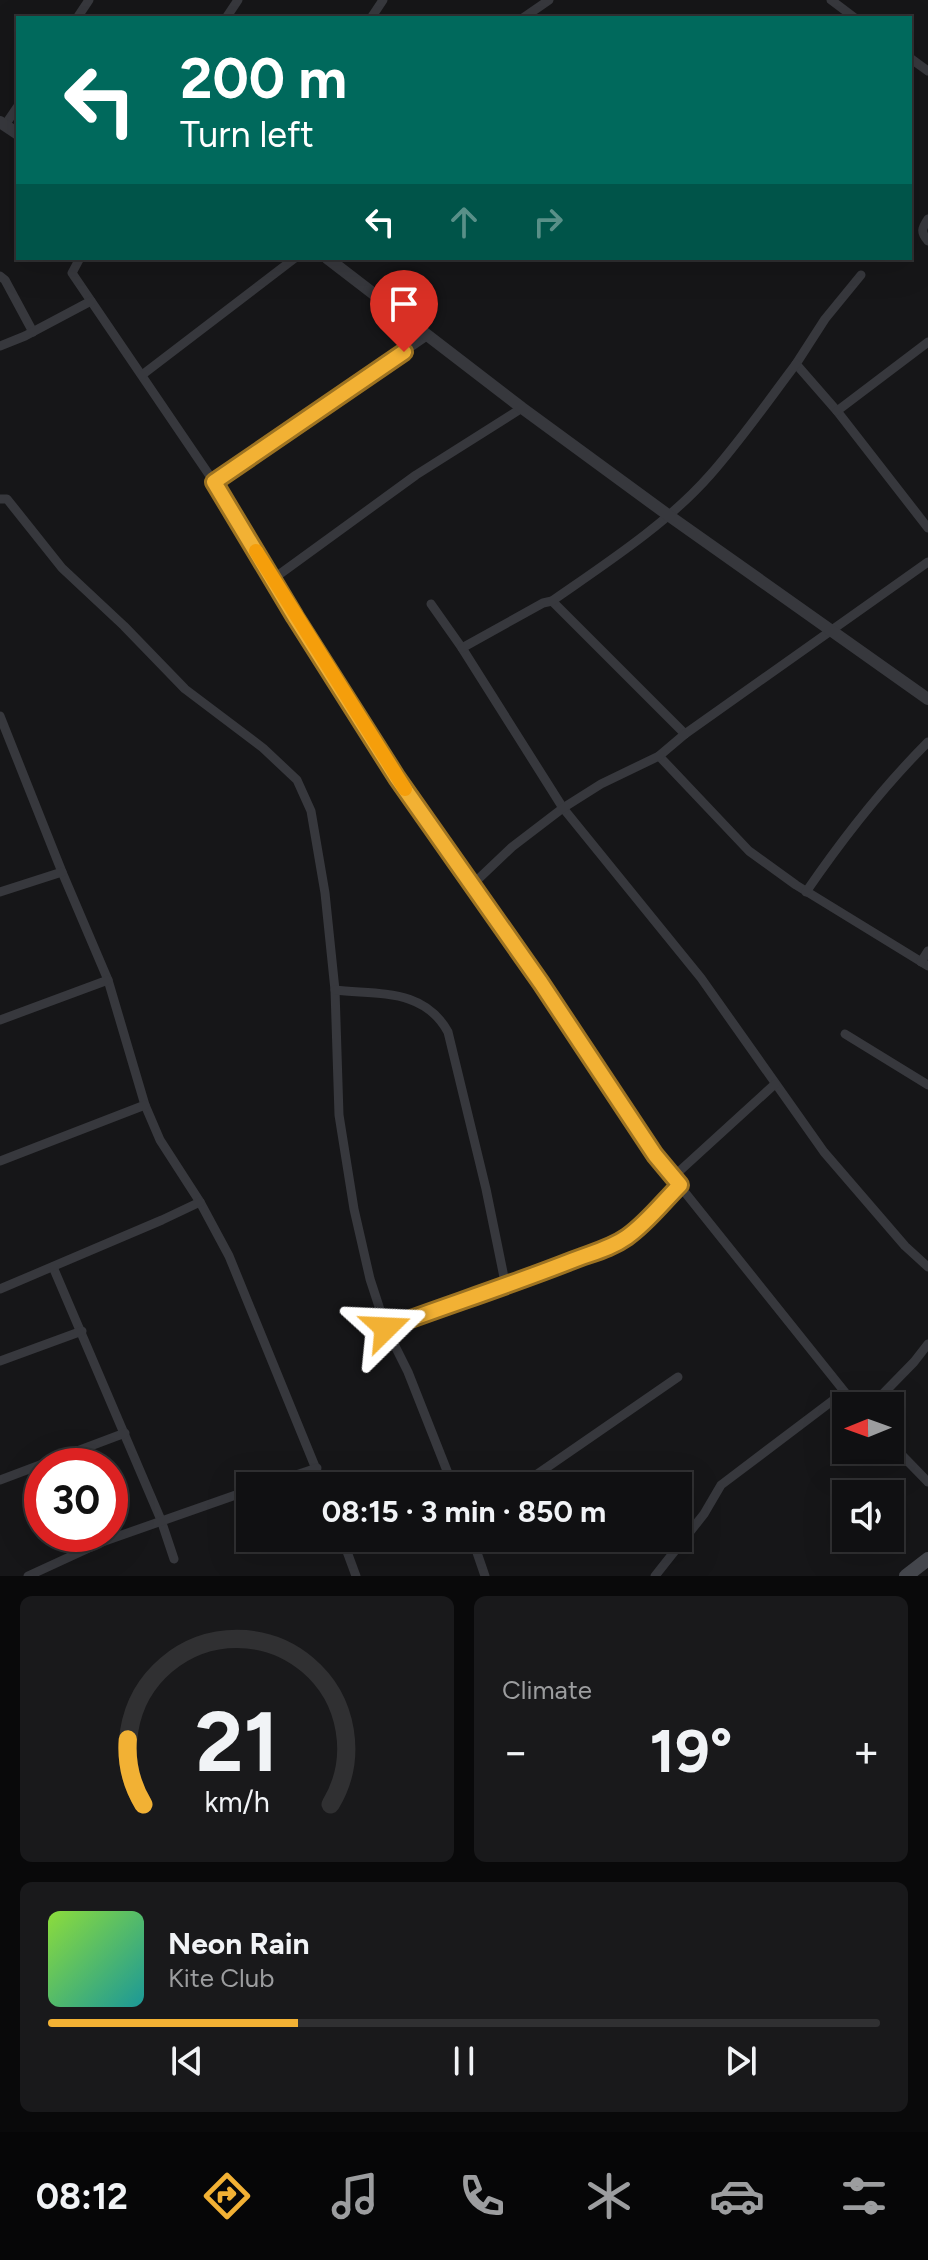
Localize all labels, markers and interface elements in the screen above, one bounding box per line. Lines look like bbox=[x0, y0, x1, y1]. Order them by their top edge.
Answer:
text: 200 m bbox=[180, 45, 347, 112]
icon: left bbox=[48, 48, 152, 152]
text: Turn left bbox=[180, 113, 314, 156]
icon: left bbox=[358, 200, 402, 244]
icon: ahead bbox=[442, 200, 486, 244]
icon: right bbox=[526, 200, 570, 244]
pin bbox=[370, 270, 438, 352]
icon: arrive bbox=[382, 282, 426, 326]
position arrow bbox=[344, 1286, 428, 1370]
north arrow bbox=[832, 1392, 904, 1464]
map controls bbox=[832, 1392, 904, 1552]
speed limit sign: 30 bbox=[24, 1448, 128, 1552]
button: sound bbox=[832, 1480, 904, 1552]
text: 08:15 · 3 min · 850 m bbox=[322, 1493, 606, 1530]
text: Climate bbox=[502, 1674, 592, 1706]
text: 21 bbox=[195, 1692, 279, 1792]
text: 19° bbox=[650, 1715, 732, 1787]
text: − bbox=[502, 1725, 529, 1778]
text: + bbox=[853, 1725, 880, 1778]
text: km/h bbox=[204, 1785, 270, 1819]
text: Neon Rain bbox=[168, 1925, 310, 1962]
text: Kite Club bbox=[168, 1962, 274, 1994]
icon: previous bbox=[165, 2039, 209, 2083]
icon: pause bbox=[442, 2039, 486, 2083]
icon: next bbox=[719, 2039, 763, 2083]
icon: directions bbox=[199, 2168, 255, 2224]
icon: music bbox=[327, 2168, 383, 2224]
icon: phone bbox=[454, 2168, 510, 2224]
icon: climate bbox=[581, 2168, 637, 2224]
icon: car bbox=[709, 2168, 765, 2224]
icon: filters bbox=[836, 2168, 892, 2224]
text: 08:12 bbox=[36, 2175, 128, 2218]

